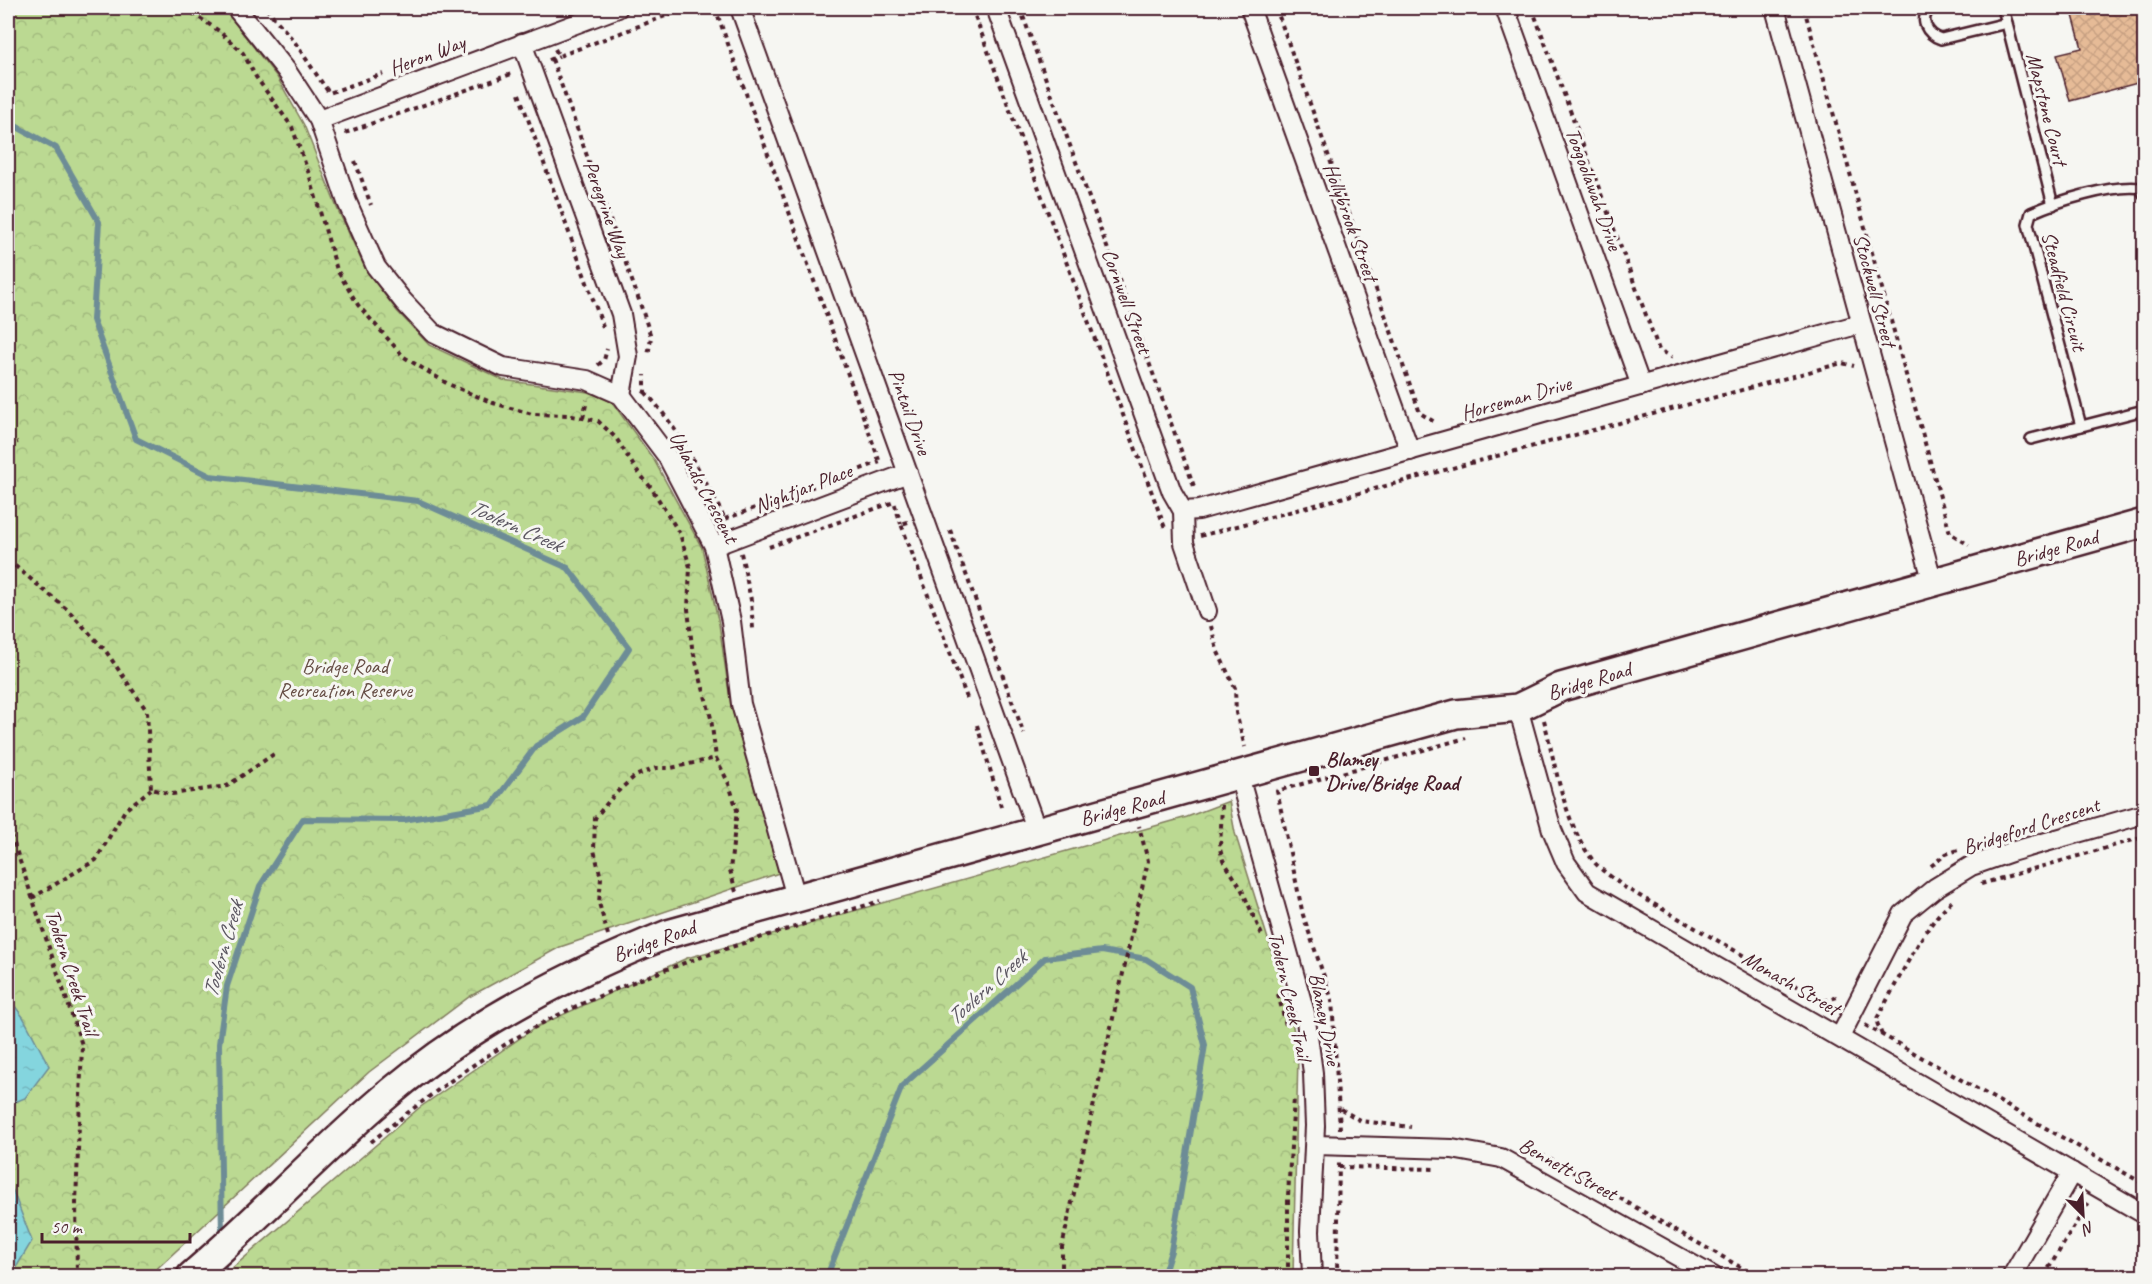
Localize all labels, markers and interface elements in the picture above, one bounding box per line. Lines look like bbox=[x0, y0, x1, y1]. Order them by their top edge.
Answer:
street label: Heron Way bbox=[385, 28, 470, 81]
street label: Mapstone Court bbox=[2021, 50, 2074, 171]
street label: Toogoolawah Drive bbox=[1560, 124, 1629, 255]
street label: Peregrine Way bbox=[577, 157, 637, 263]
street label: Hollybrook Street bbox=[1318, 160, 1385, 287]
street label: Steadfield Circuit bbox=[2036, 229, 2093, 355]
street label: Stockwell Street bbox=[1847, 231, 1903, 352]
street label: Cornwell Street bbox=[1096, 245, 1159, 359]
street label: Pintail Drive bbox=[883, 366, 938, 459]
street label: Horseman Drive bbox=[1458, 370, 1575, 426]
street label: Uplands Crescent bbox=[664, 427, 745, 549]
street label: Nightjar Place bbox=[751, 457, 857, 518]
water label: Toolern Creek bbox=[465, 493, 570, 560]
street label: Bridge Road bbox=[2011, 523, 2105, 572]
park label: Bridge Road Recreation Reserve bbox=[278, 653, 413, 703]
street label: Bridge Road bbox=[1544, 655, 1638, 706]
place label: Blamey Drive/Bridge Road bbox=[1326, 746, 1462, 796]
marker: Blamey Drive/Bridge Road bbox=[1307, 764, 1321, 778]
street label: Bridge Road bbox=[1077, 783, 1171, 832]
street label: Bridgeford Crescent bbox=[1959, 791, 2104, 860]
water label: Toolern Creek bbox=[196, 894, 251, 1000]
street label: Toolern Creek Trail bbox=[39, 906, 106, 1041]
street label: Bridge Road bbox=[609, 913, 702, 968]
street label: Toolern Creek Trail bbox=[1263, 929, 1318, 1066]
water label: Toolern Creek bbox=[941, 942, 1036, 1031]
street label: Monash Street bbox=[1738, 945, 1847, 1023]
street label: Blamey Drive bbox=[1303, 971, 1347, 1069]
street label: Bennett Street bbox=[1515, 1132, 1623, 1207]
north arrow bbox=[2053, 1185, 2113, 1245]
scale bar bbox=[42, 1206, 190, 1244]
text: 50 m bbox=[51, 1216, 84, 1238]
text: N bbox=[2077, 1217, 2097, 1240]

